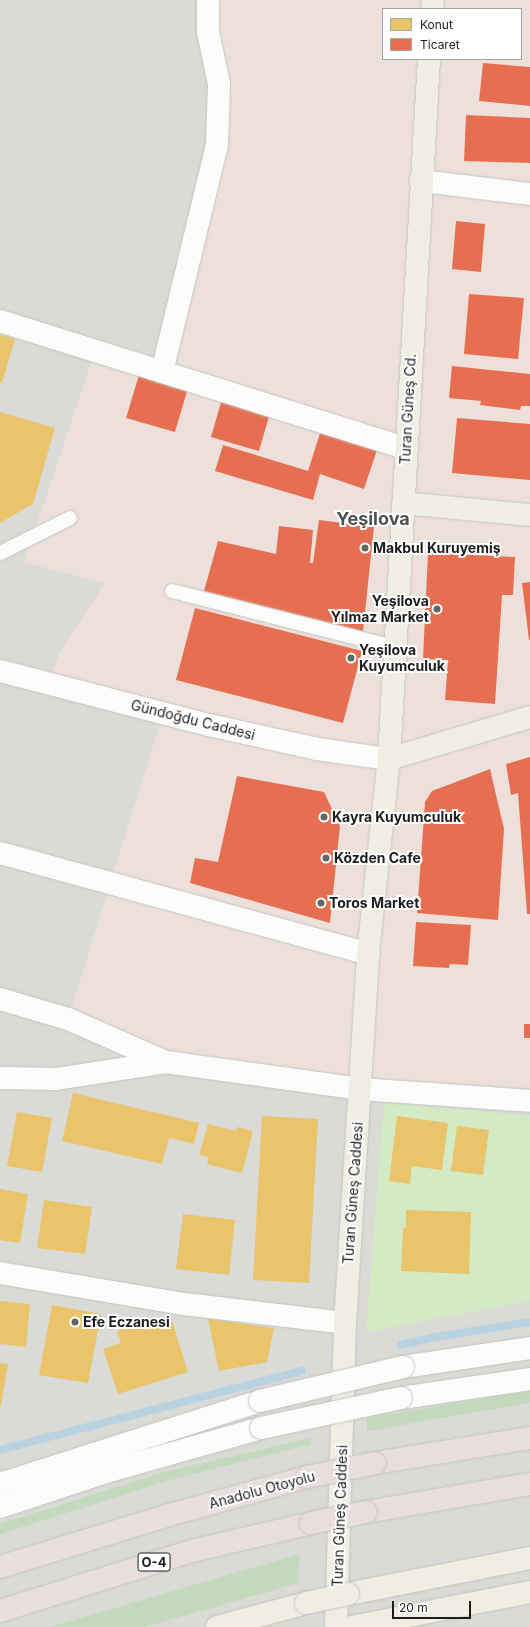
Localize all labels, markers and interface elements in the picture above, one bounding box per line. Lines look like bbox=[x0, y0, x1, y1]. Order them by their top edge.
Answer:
legend bbox=[382, 8, 522, 60]
text: Konut bbox=[420, 17, 453, 32]
text: Ticaret bbox=[420, 37, 460, 52]
street label: Turan Güneş Cd. bbox=[397, 353, 419, 465]
district label: Yeşilova bbox=[336, 508, 410, 530]
place label: Makbul Kuruyemiş bbox=[373, 540, 501, 556]
marker: Makbul Kuruyemiş bbox=[360, 543, 370, 553]
place label: Yeşilova Yılmaz Market bbox=[331, 593, 429, 626]
marker: Yeşilova Yılmaz Market bbox=[432, 604, 442, 614]
place label: Yeşilova Kuyumculuk bbox=[359, 642, 445, 674]
marker: Yeşilova Kuyumculuk bbox=[346, 653, 356, 663]
street label: Gündoğdu Caddesi bbox=[129, 696, 257, 744]
place label: Kayra Kuyumculuk bbox=[332, 809, 461, 825]
marker: Kayra Kuyumculuk bbox=[319, 812, 329, 822]
place label: Közden Cafe bbox=[334, 850, 421, 866]
marker: Közden Cafe bbox=[321, 853, 331, 863]
place label: Toros Market bbox=[329, 895, 419, 911]
marker: Toros Market bbox=[316, 898, 326, 908]
street label: Turan Güneş Caddesi bbox=[340, 1121, 366, 1265]
place label: Efe Eczanesi bbox=[83, 1314, 170, 1330]
marker: Efe Eczanesi bbox=[70, 1317, 80, 1327]
street label: Turan Güneş Caddesi bbox=[329, 1445, 351, 1587]
street label: Anadolu Otoyolu bbox=[207, 1468, 317, 1512]
road number: O-4 bbox=[137, 1551, 171, 1573]
scale bar bbox=[394, 1593, 473, 1619]
text: 20 m bbox=[399, 1600, 428, 1615]

